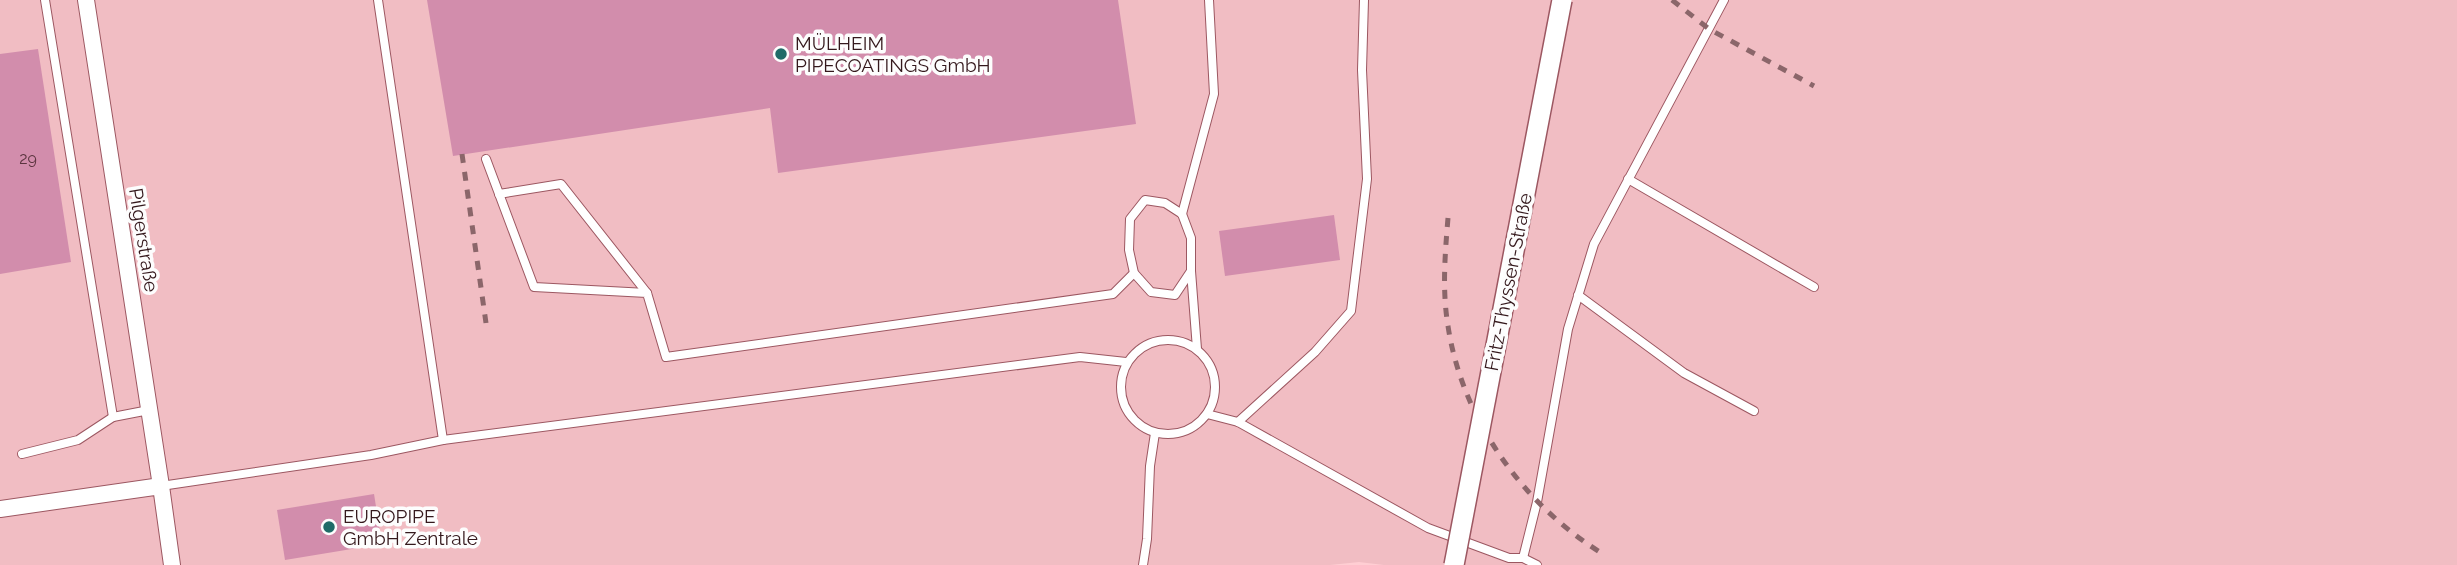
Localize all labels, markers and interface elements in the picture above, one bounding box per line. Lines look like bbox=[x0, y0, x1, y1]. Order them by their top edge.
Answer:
place label: MÜLHEIM PIPECOATINGS GmbH bbox=[795, 32, 990, 76]
marker: MÜLHEIM PIPECOATINGS GmbH bbox=[773, 46, 789, 62]
house number: 29 bbox=[19, 149, 37, 168]
street label: Pilgerstraße bbox=[125, 187, 163, 293]
street label: Fritz-Thyssen-Straße bbox=[1480, 191, 1536, 373]
place label: EUROPIPE GmbH Zentrale bbox=[343, 505, 478, 549]
marker: EUROPIPE GmbH Zentrale bbox=[321, 519, 337, 535]

